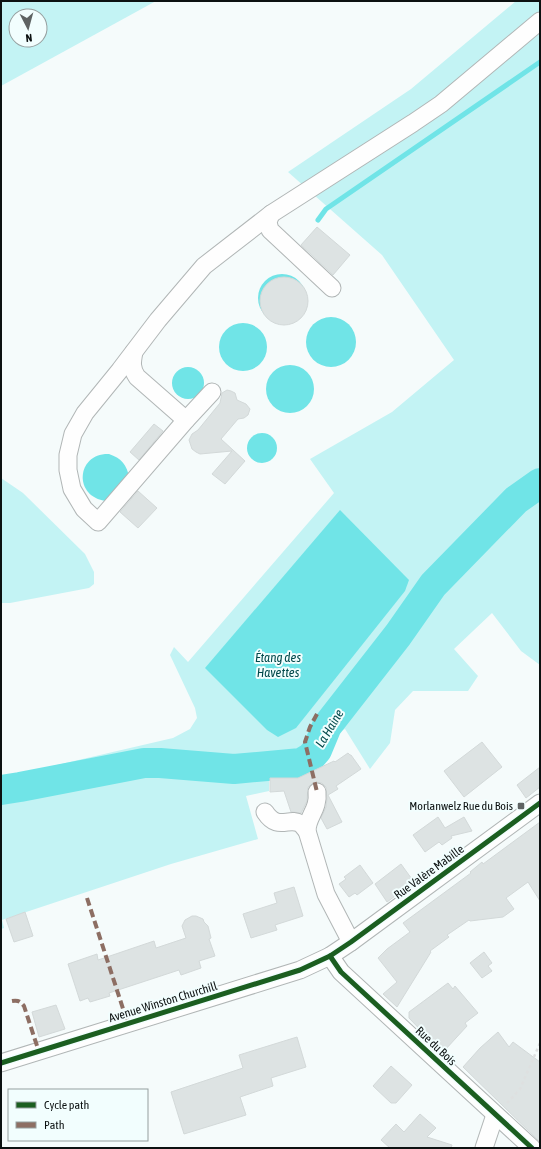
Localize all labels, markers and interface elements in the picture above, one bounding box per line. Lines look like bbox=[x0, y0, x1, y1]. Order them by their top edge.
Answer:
north arrow bbox=[8, 8, 48, 48]
text: N bbox=[25, 32, 33, 44]
water label: Étang des Havettes bbox=[255, 650, 301, 680]
water label: La Haine bbox=[312, 706, 347, 750]
place label: Morlanwelz Rue du Bois bbox=[409, 799, 513, 813]
marker: Morlanwelz Rue du Bois bbox=[516, 801, 526, 811]
street label: Rue Valère Mabille bbox=[391, 842, 467, 902]
street label: Avenue Winston Churchill bbox=[107, 979, 220, 1025]
street label: Rue du Bois bbox=[413, 1024, 459, 1068]
legend bbox=[8, 1089, 148, 1141]
text: Cycle path bbox=[44, 1098, 89, 1112]
text: Path bbox=[44, 1118, 65, 1132]

